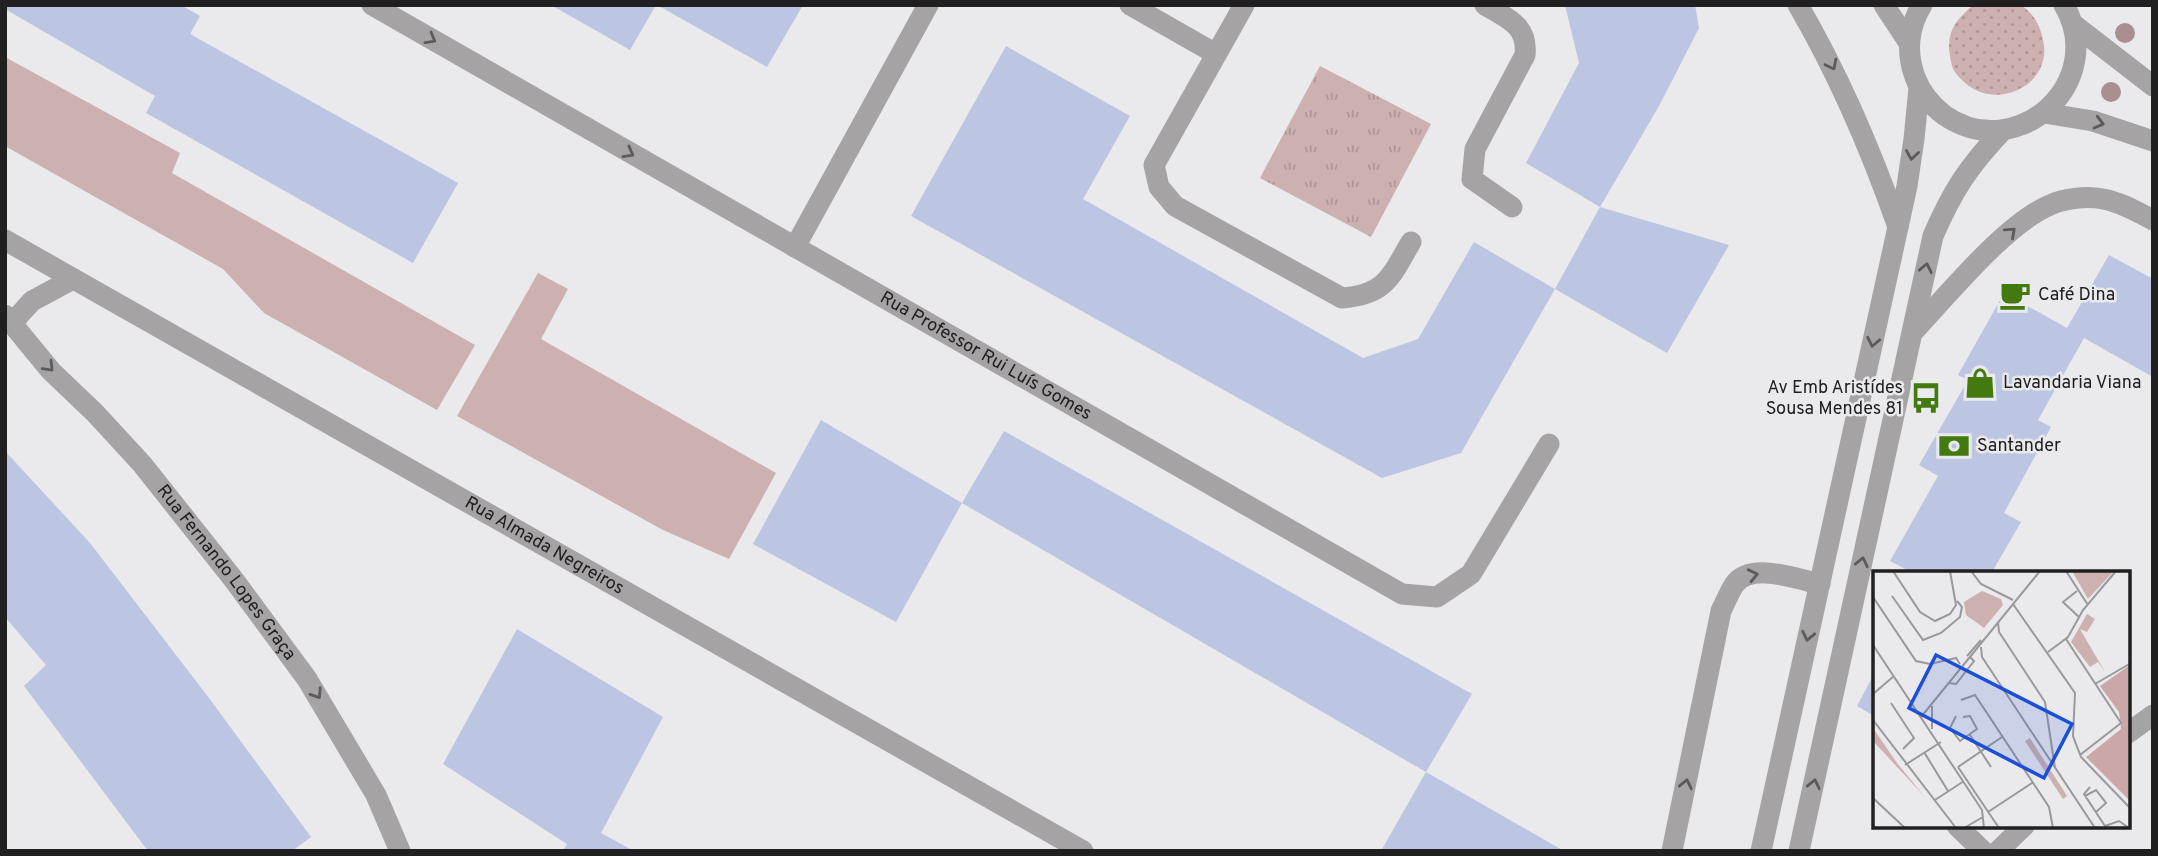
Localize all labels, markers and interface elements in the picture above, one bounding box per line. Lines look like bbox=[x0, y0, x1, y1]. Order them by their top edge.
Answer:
one-way arrow bbox=[424, 31, 437, 44]
one-way arrow bbox=[1823, 58, 1837, 70]
one-way arrow bbox=[2093, 115, 2105, 130]
one-way arrow bbox=[621, 145, 634, 158]
one-way arrow bbox=[1905, 149, 1920, 161]
one-way arrow bbox=[2003, 228, 2016, 240]
one-way arrow bbox=[1918, 262, 1933, 274]
cafe icon: Café Dina bbox=[1998, 278, 2032, 312]
place label: Café Dina bbox=[2038, 284, 2115, 307]
street label: Rua Professor Rui Luís Gomes bbox=[876, 286, 1096, 426]
one-way arrow bbox=[1867, 336, 1881, 348]
one-way arrow bbox=[40, 359, 53, 372]
shop icon: Lavandaria Viana bbox=[1963, 366, 1997, 400]
place label: Lavandaria Viana bbox=[2003, 372, 2141, 395]
place label: Av Emb Aristídes Sousa Mendes 81 bbox=[1766, 377, 1903, 421]
bus stop icon: Av Emb Aristídes Sousa Mendes 81 bbox=[1909, 381, 1943, 415]
bank icon: Santander bbox=[1937, 429, 1971, 463]
place label: Santander bbox=[1977, 435, 2061, 458]
street label: Rua Fernando Lopes Graça bbox=[151, 480, 301, 665]
street label: Rua Almada Negreiros bbox=[461, 491, 628, 600]
one-way arrow bbox=[1854, 556, 1869, 568]
one-way arrow bbox=[1746, 569, 1758, 584]
inset map bbox=[1873, 571, 2130, 828]
one-way arrow bbox=[1802, 630, 1817, 642]
one-way arrow bbox=[308, 687, 321, 700]
one-way arrow bbox=[1678, 778, 1693, 790]
one-way arrow bbox=[1805, 778, 1820, 790]

